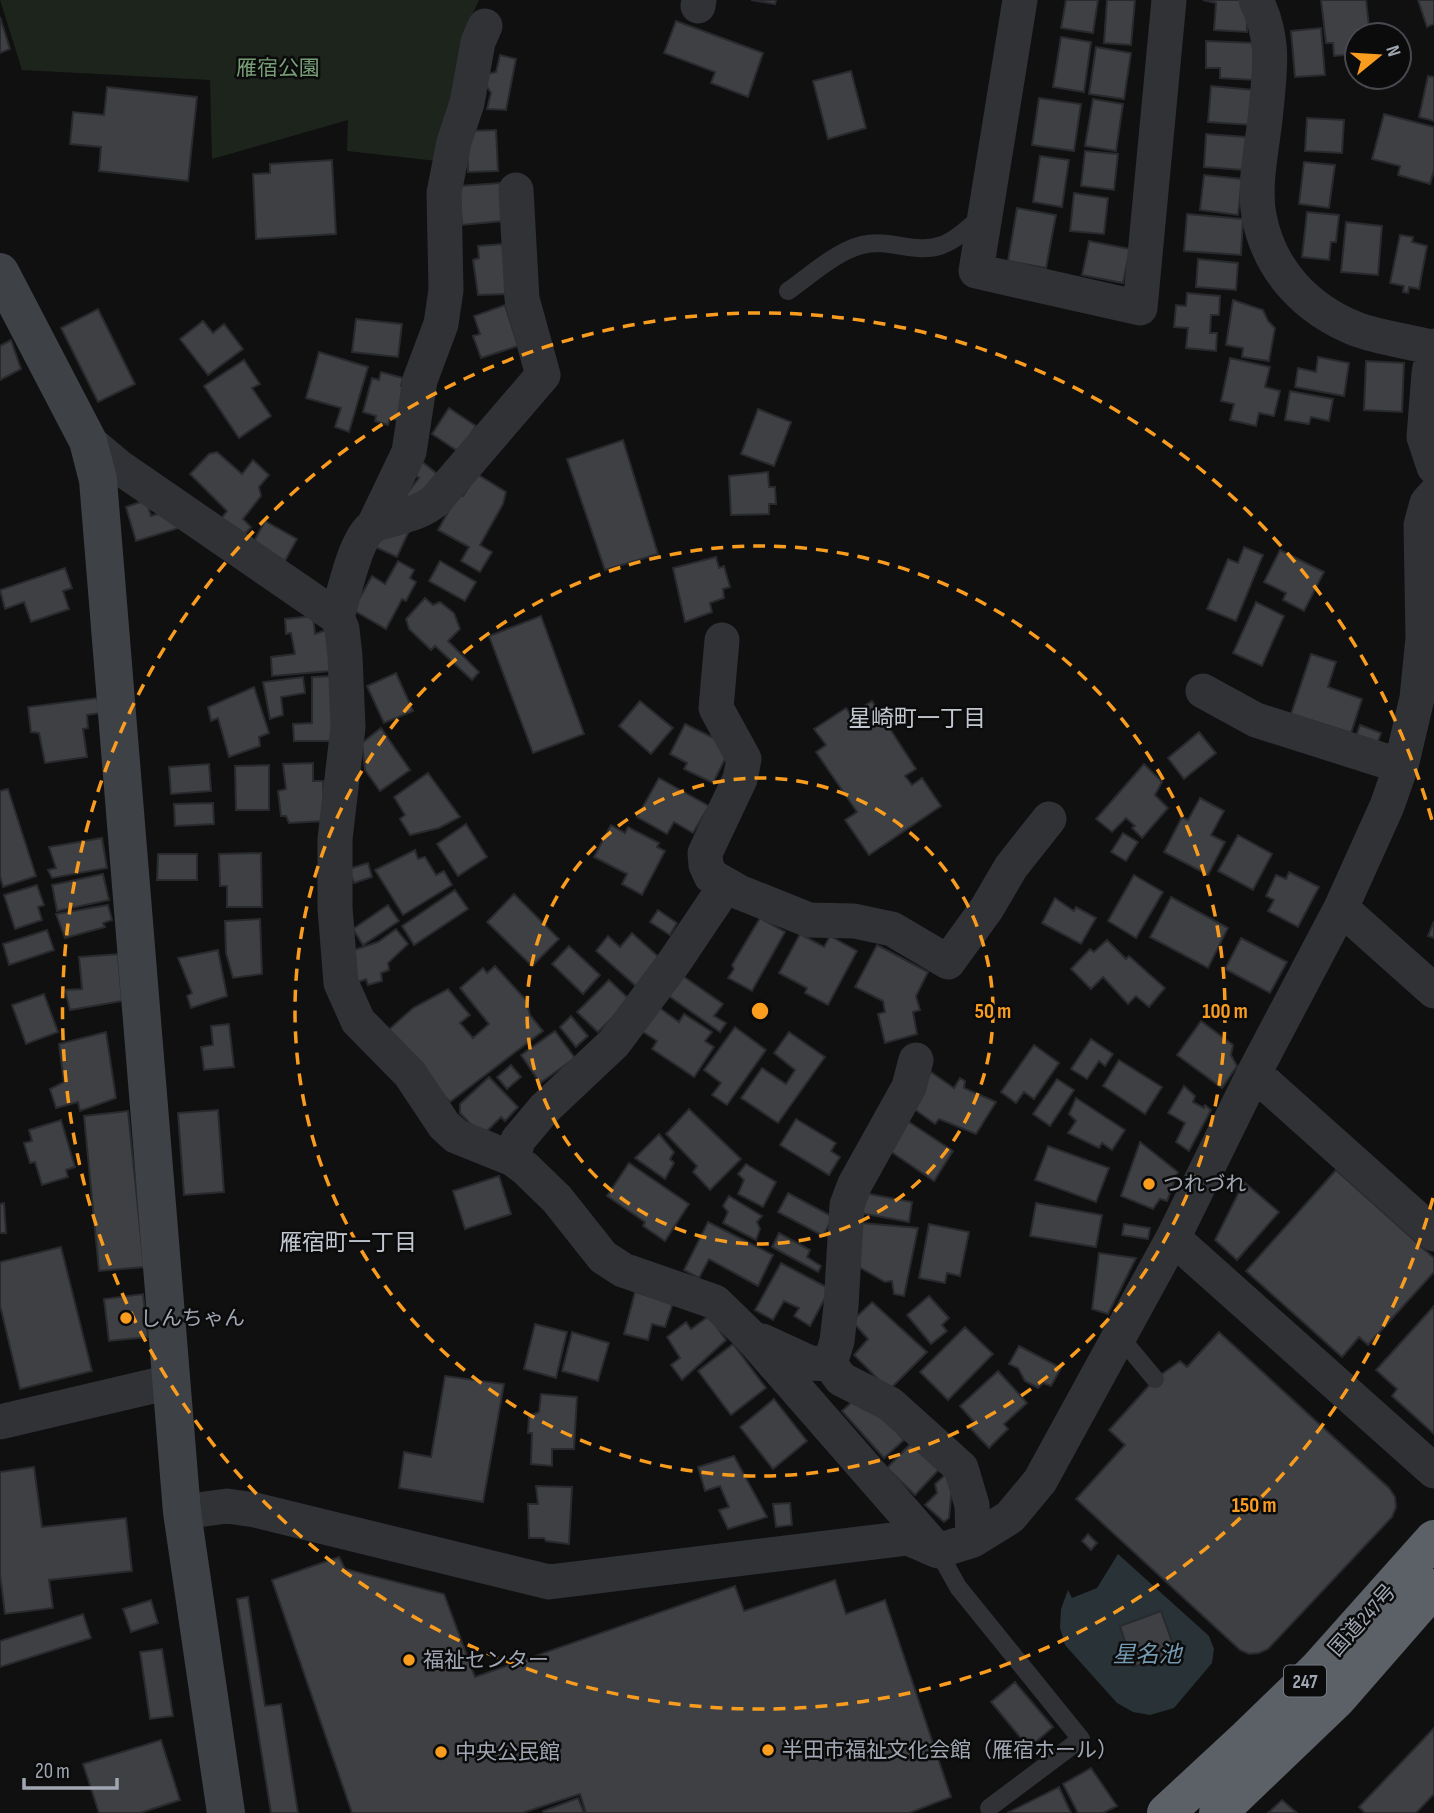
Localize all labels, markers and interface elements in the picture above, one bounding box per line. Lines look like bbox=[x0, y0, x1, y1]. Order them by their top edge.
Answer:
north arrow bbox=[1343, 21, 1413, 91]
text: N bbox=[1380, 43, 1405, 60]
park label: 雁宿公園 bbox=[236, 56, 320, 81]
district label: 星崎町一丁目 bbox=[848, 705, 986, 733]
centre of rings bbox=[748, 999, 772, 1023]
text: 50 m bbox=[975, 999, 1011, 1024]
text: 100 m bbox=[1202, 999, 1248, 1024]
place label: つれづれ bbox=[1163, 1172, 1247, 1197]
marker: つれづれ bbox=[1141, 1176, 1157, 1192]
district label: 雁宿町一丁目 bbox=[279, 1229, 417, 1257]
place label: しんちゃん bbox=[140, 1306, 245, 1331]
marker: しんちゃん bbox=[118, 1310, 134, 1326]
text: 150 m bbox=[1232, 1493, 1276, 1518]
street label: 国道247号 bbox=[1323, 1579, 1401, 1662]
water label: 星名池 bbox=[1113, 1641, 1184, 1669]
place label: 福祉センター bbox=[423, 1648, 549, 1673]
marker: 福祉センター bbox=[401, 1652, 417, 1668]
road number: 247 bbox=[1284, 1666, 1326, 1696]
place label: 半田市福祉文化会館（雁宿ホール） bbox=[782, 1738, 1118, 1763]
place label: 中央公民館 bbox=[455, 1740, 560, 1765]
marker: 半田市福祉文化会館（雁宿ホール） bbox=[760, 1742, 776, 1758]
marker: 中央公民館 bbox=[433, 1744, 449, 1760]
scale bar bbox=[24, 1746, 117, 1790]
text: 20 m bbox=[35, 1759, 70, 1784]

